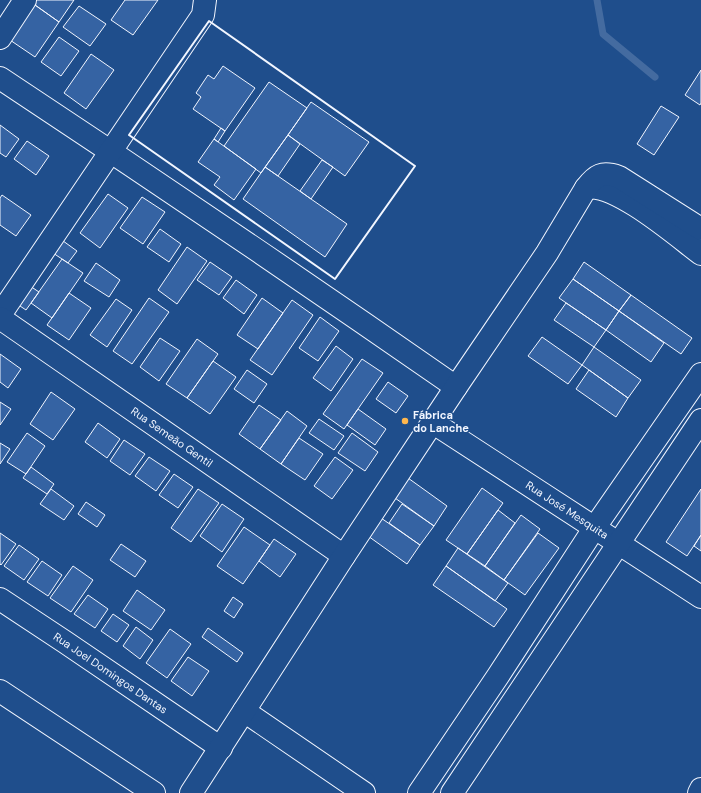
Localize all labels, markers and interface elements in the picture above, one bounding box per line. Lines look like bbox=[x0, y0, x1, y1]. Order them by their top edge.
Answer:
street label: Rua Semeão Gentil bbox=[128, 404, 215, 470]
place label: Fábrica do Lanche bbox=[413, 408, 469, 435]
marker: Fábrica do Lanche bbox=[400, 416, 410, 426]
street label: Rua José Mesquita bbox=[523, 478, 611, 542]
street label: Rua Joel Domingos Dantas bbox=[51, 629, 170, 717]

